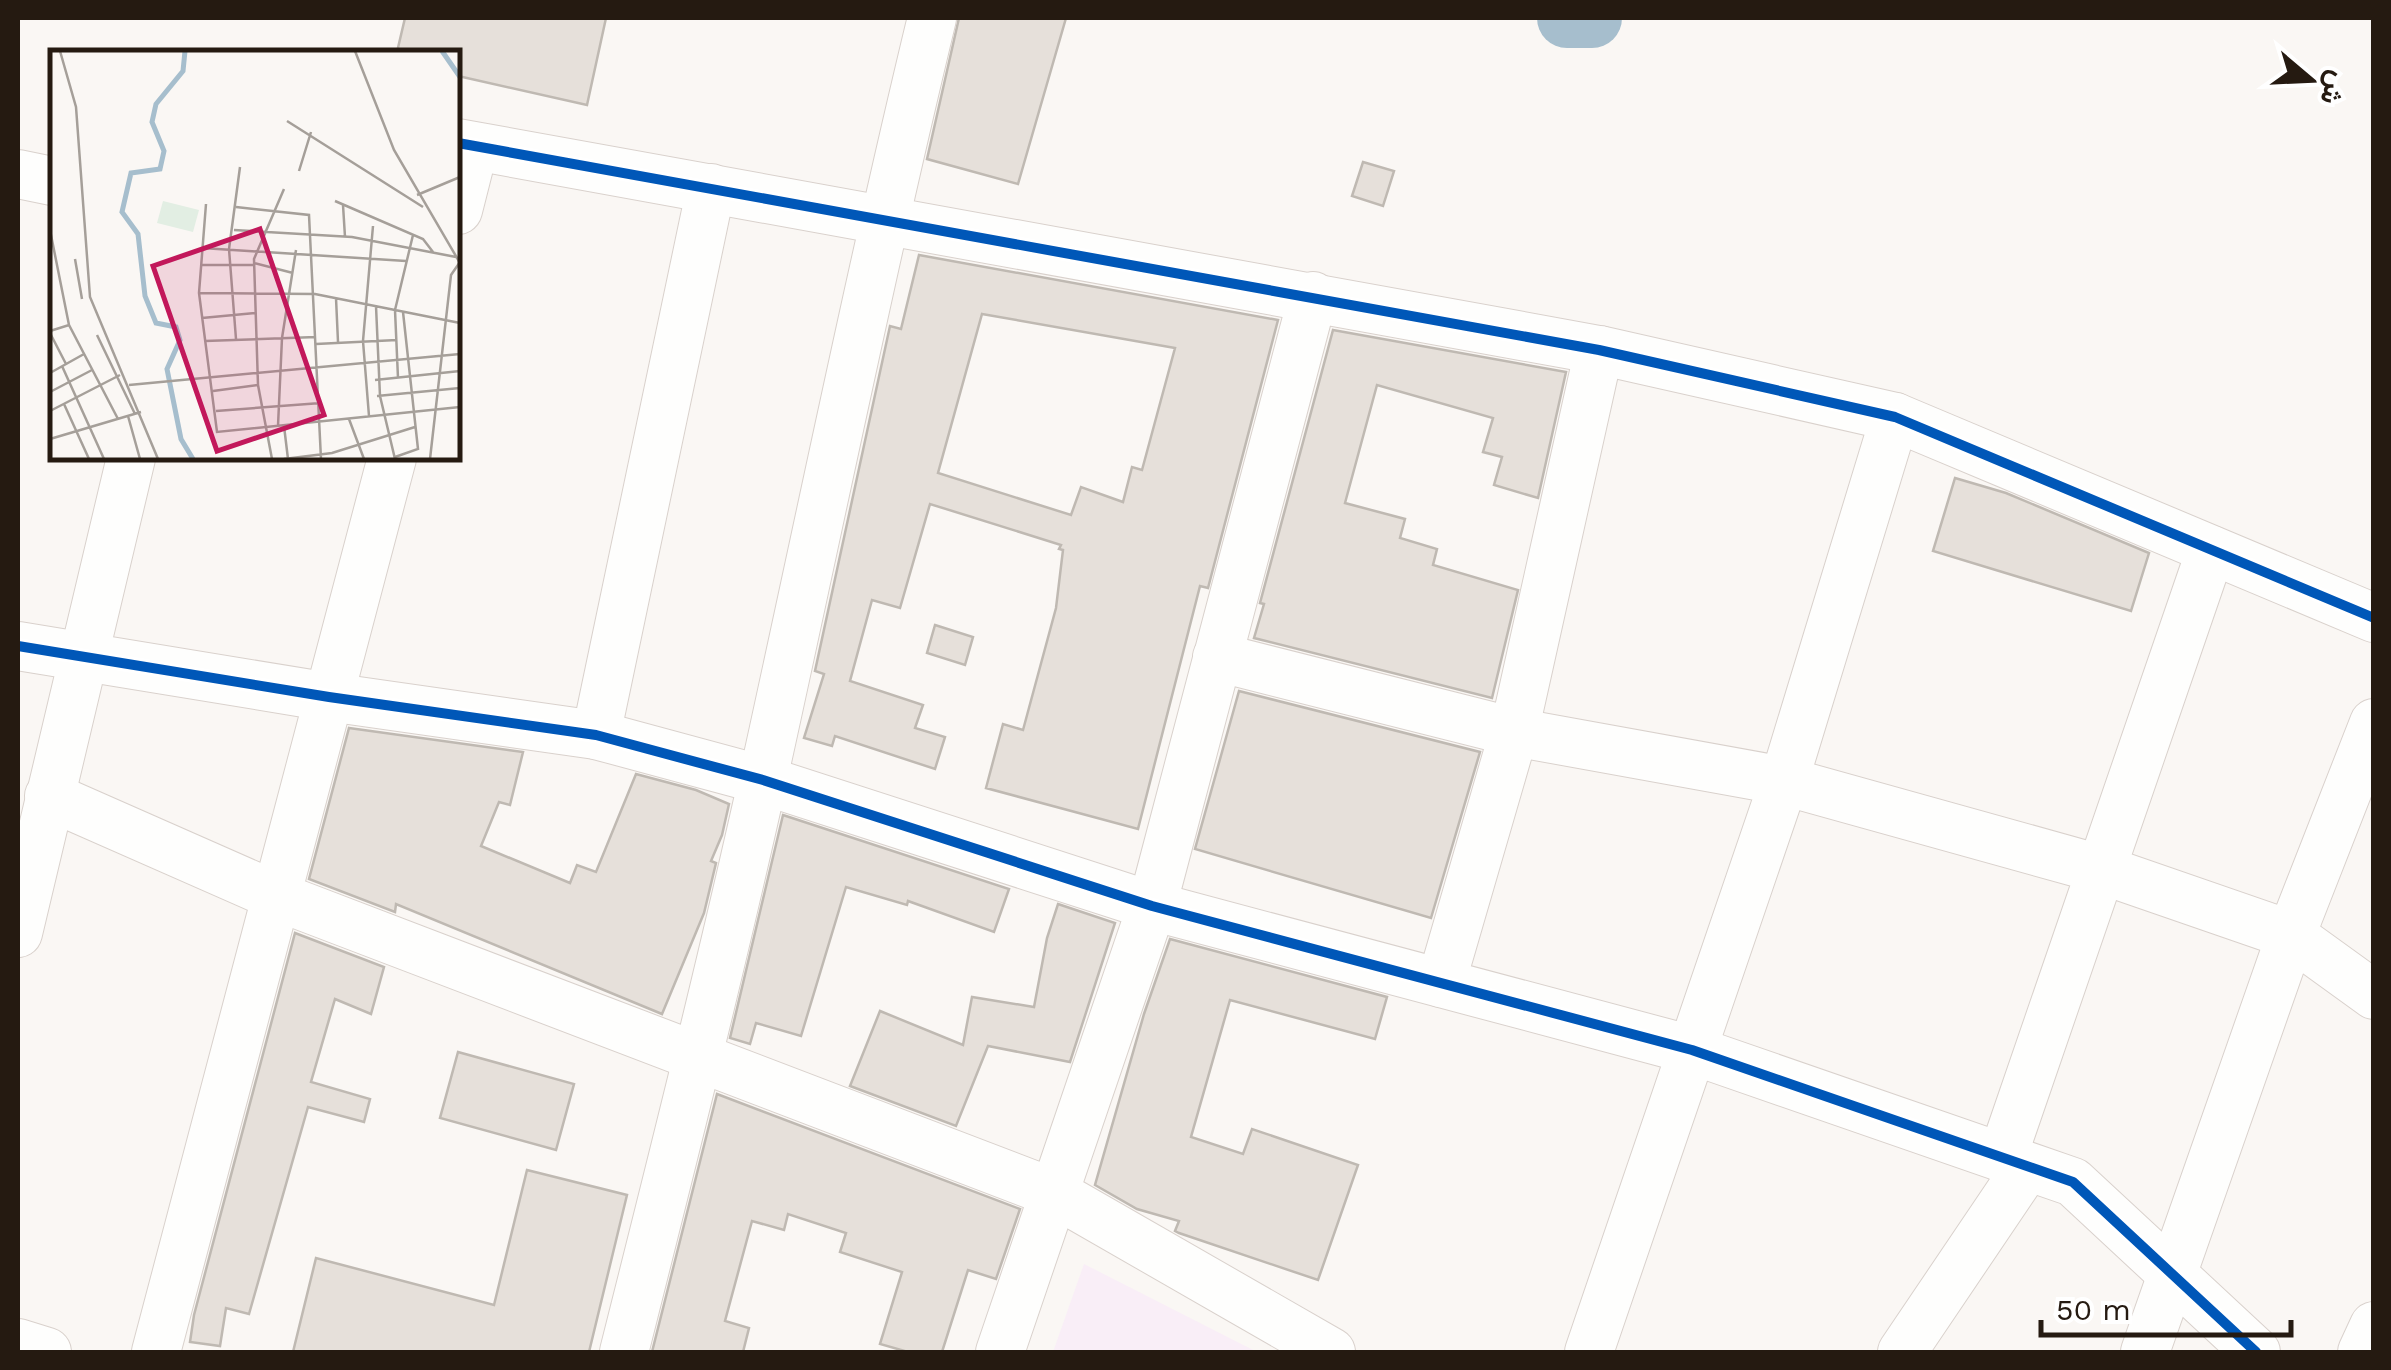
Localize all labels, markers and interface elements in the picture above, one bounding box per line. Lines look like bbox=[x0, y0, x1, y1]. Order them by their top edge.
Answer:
north arrow bbox=[2261, 30, 2361, 130]
inset map bbox=[50, 50, 460, 460]
text: ش bbox=[2313, 67, 2355, 109]
scale bar bbox=[2041, 1275, 2291, 1337]
text: 50 m bbox=[2056, 1292, 2131, 1327]

